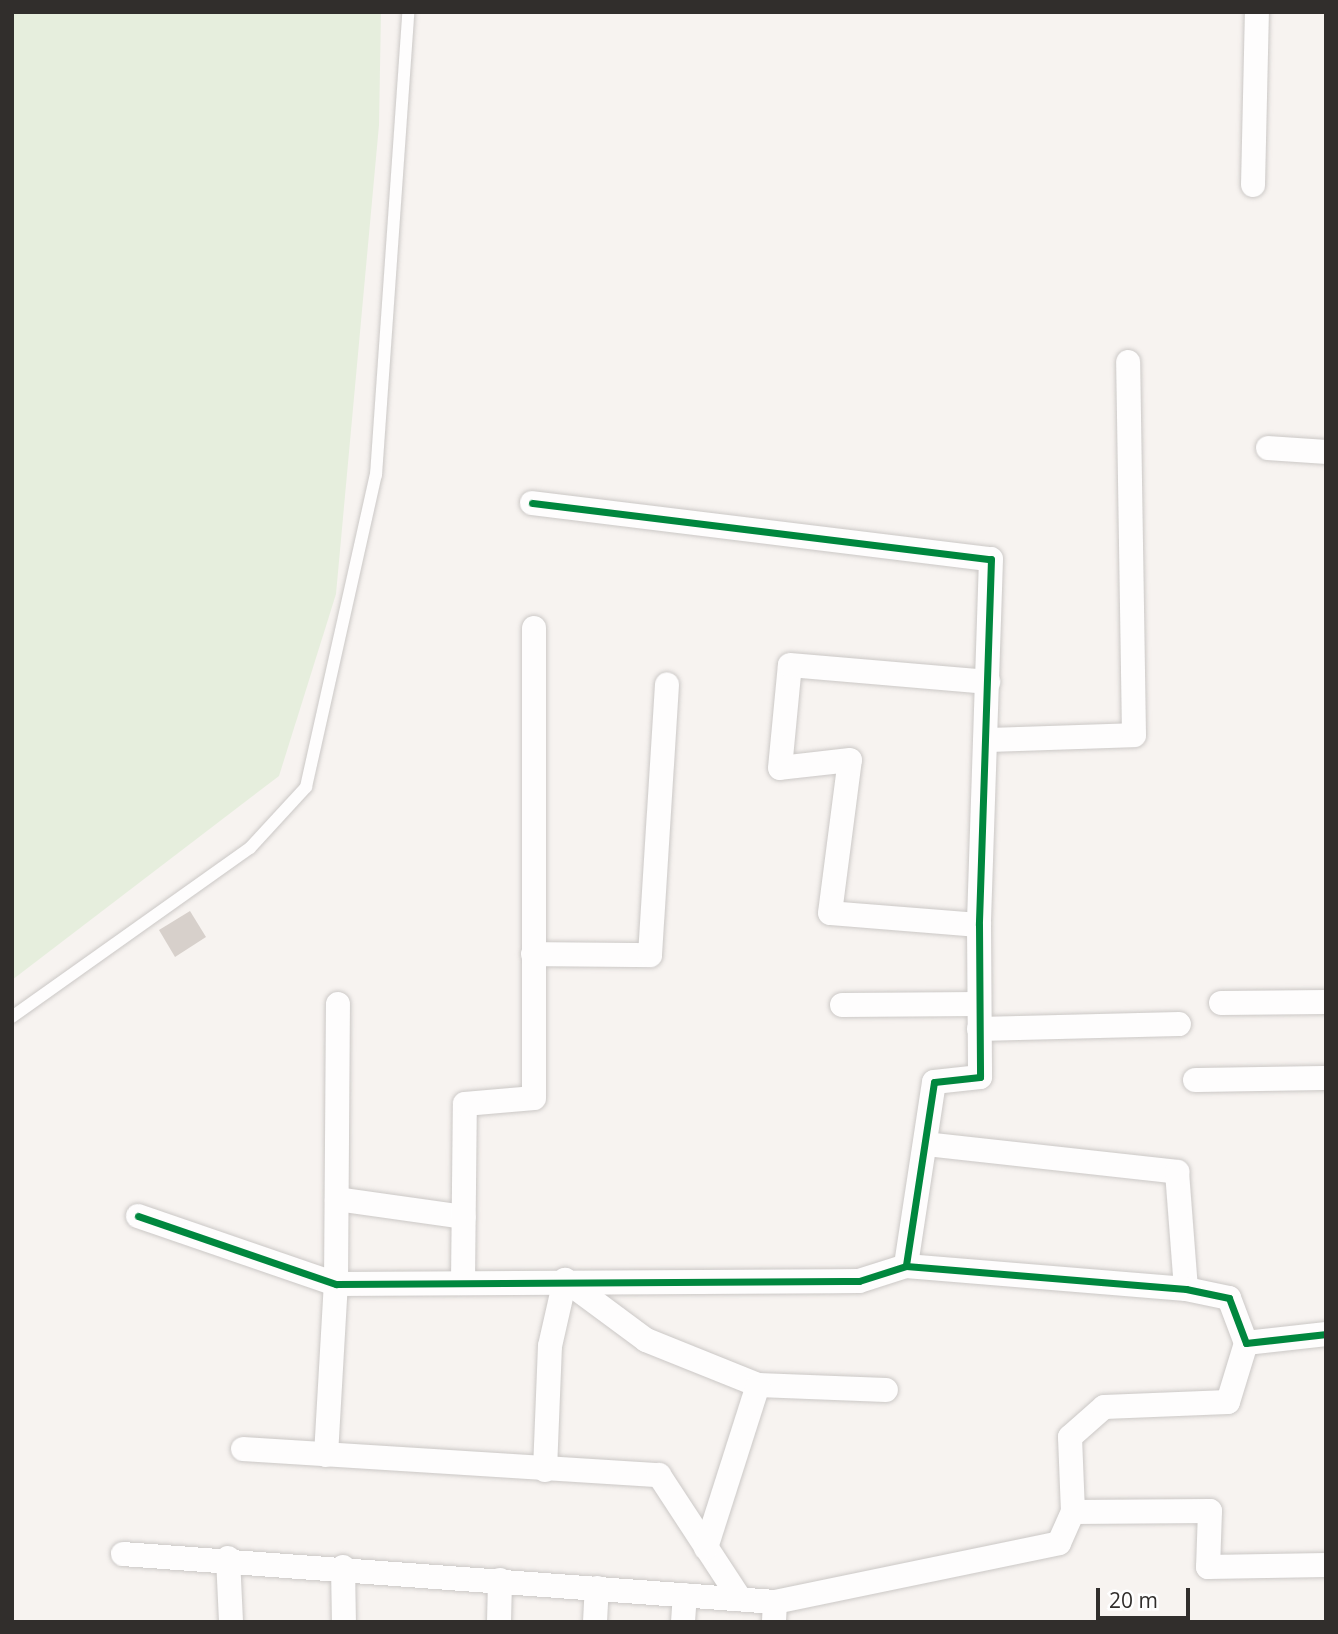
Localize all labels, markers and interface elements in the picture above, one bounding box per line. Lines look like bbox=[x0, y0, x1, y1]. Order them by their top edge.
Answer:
scale bar bbox=[1100, 1574, 1194, 1618]
text: 20 m bbox=[1109, 1586, 1158, 1614]

